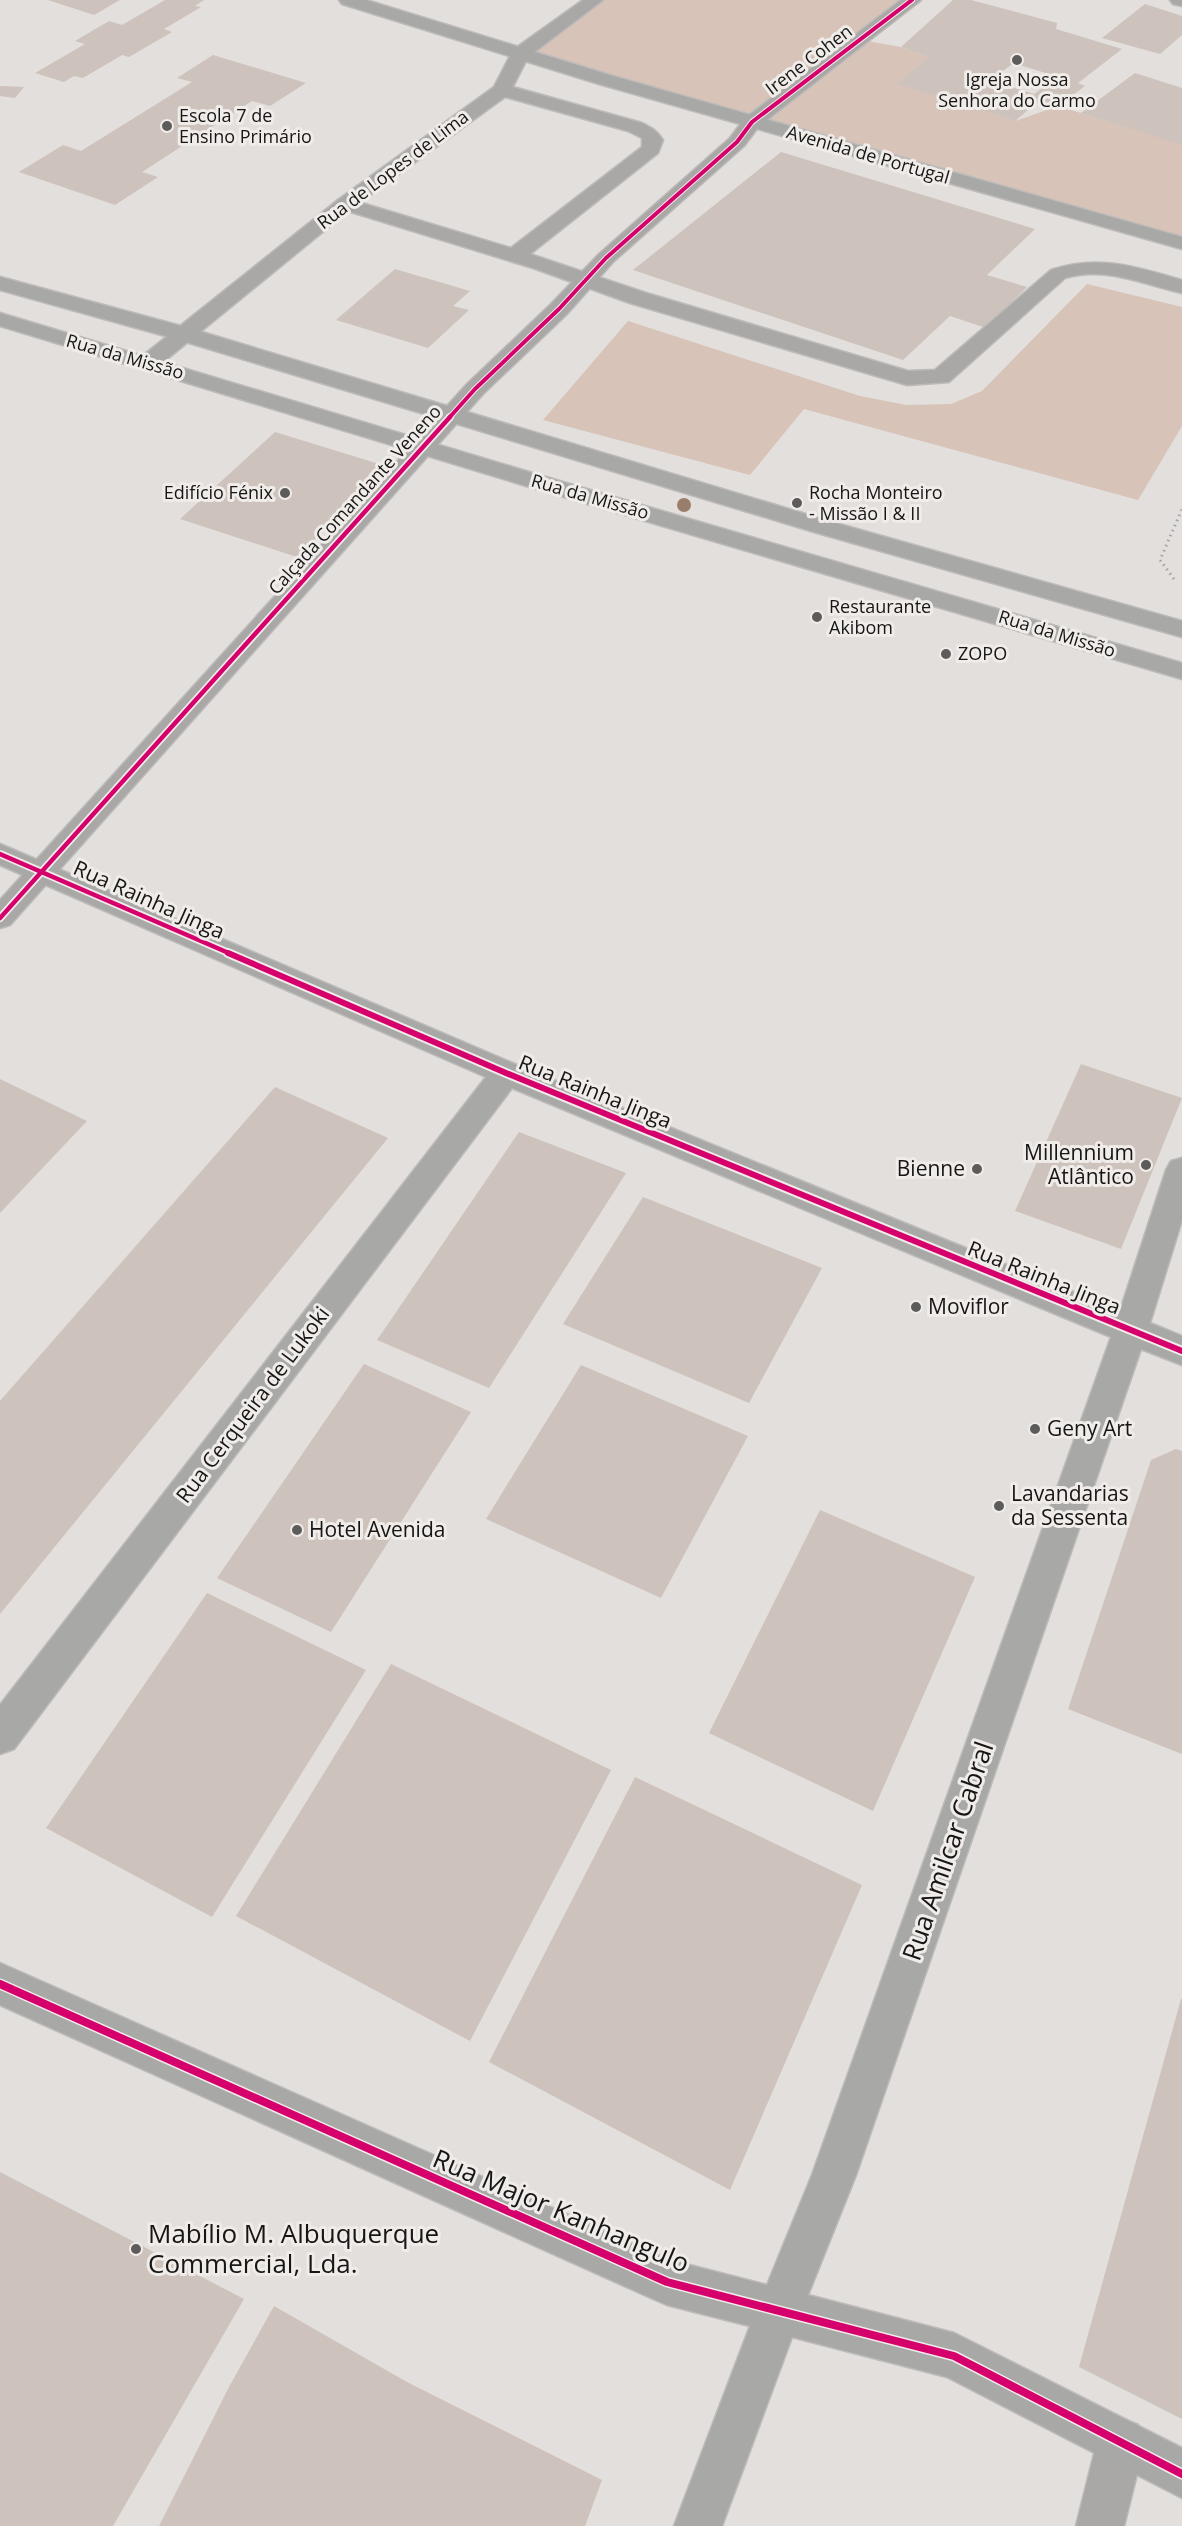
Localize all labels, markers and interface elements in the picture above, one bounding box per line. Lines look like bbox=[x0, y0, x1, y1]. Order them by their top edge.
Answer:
street label: Irene Cohen bbox=[760, 19, 857, 100]
marker: Igreja Nossa Senhora do Carmo bbox=[1010, 53, 1024, 67]
place label: Igreja Nossa Senhora do Carmo bbox=[938, 67, 1096, 112]
place label: Escola 7 de Ensino Primário bbox=[179, 103, 312, 148]
street label: Rua de Lopes de Lima bbox=[312, 104, 473, 234]
marker: Escola 7 de Ensino Primário bbox=[160, 119, 174, 133]
street label: Avenida de Portugal bbox=[784, 119, 952, 189]
street label: Rua da Missão bbox=[64, 328, 187, 384]
street label: Calçada Comandante Veneno bbox=[263, 399, 446, 599]
street label: Rua da Missão bbox=[529, 468, 652, 524]
place label: Edifício Fénix bbox=[164, 480, 274, 504]
place label: Rocha Monteiro - Missão I & II bbox=[809, 480, 943, 525]
marker: Edifício Fénix bbox=[278, 486, 292, 500]
marker: Rocha Monteiro - Missão I & II bbox=[790, 496, 804, 510]
place label: Restaurante Akibom bbox=[829, 594, 931, 639]
street label: Rua da Missão bbox=[996, 604, 1119, 662]
marker: Restaurante Akibom bbox=[810, 610, 824, 624]
place label: ZOPO bbox=[958, 641, 1007, 665]
marker: ZOPO bbox=[939, 647, 953, 661]
street label: Rua Rainha Jinga bbox=[69, 853, 229, 945]
street label: Rua Rainha Jinga bbox=[515, 1048, 676, 1135]
place label: Millennium Atlântico bbox=[1024, 1138, 1134, 1190]
place label: Bienne bbox=[897, 1154, 965, 1182]
marker: Millennium Atlântico bbox=[1139, 1158, 1153, 1172]
marker: Bienne bbox=[970, 1162, 984, 1176]
street label: Rua Rainha Jinga bbox=[964, 1234, 1125, 1321]
place label: Moviflor bbox=[928, 1292, 1009, 1320]
marker: Moviflor bbox=[909, 1300, 923, 1314]
street label: Rua Cerqueira de Lukoki bbox=[169, 1301, 335, 1508]
place label: Geny Art bbox=[1047, 1414, 1132, 1442]
marker: Geny Art bbox=[1028, 1422, 1042, 1436]
place label: Lavandarias da Sessenta bbox=[1011, 1479, 1129, 1531]
marker: Lavandarias da Sessenta bbox=[992, 1499, 1006, 1513]
place label: Hotel Avenida bbox=[309, 1515, 445, 1543]
marker: Hotel Avenida bbox=[290, 1523, 304, 1537]
street label: Rua Amilcar Cabral bbox=[893, 1736, 1001, 1965]
street label: Rua Major Kanhangulo bbox=[428, 2140, 695, 2280]
place label: Mabílio M. Albuquerque Commercial, Lda. bbox=[148, 2215, 439, 2281]
marker: Mabílio M. Albuquerque Commercial, Lda. bbox=[129, 2242, 143, 2256]

